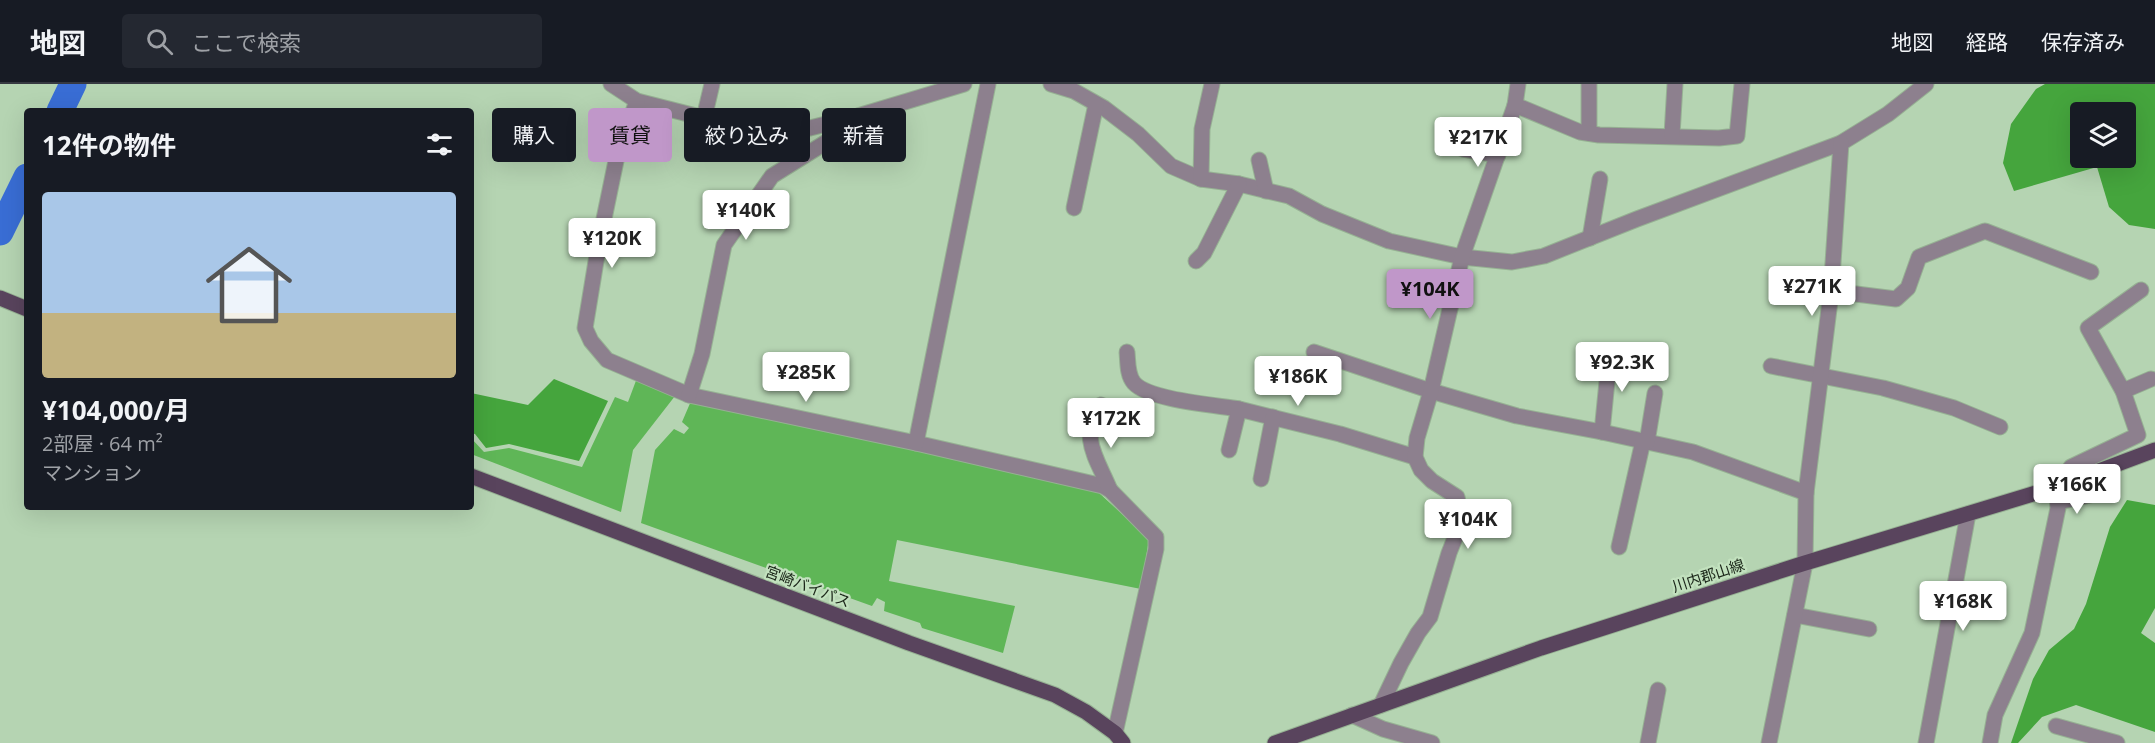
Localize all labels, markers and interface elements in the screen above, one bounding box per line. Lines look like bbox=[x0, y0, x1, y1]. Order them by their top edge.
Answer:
search box bbox=[122, 14, 542, 68]
text: 地図 bbox=[30, 23, 86, 61]
icon: search bbox=[143, 25, 176, 58]
text: ここで検索 bbox=[191, 27, 301, 57]
text: 地図 bbox=[1891, 28, 1933, 56]
text: 経路 bbox=[1966, 28, 2008, 56]
text: 保存済み bbox=[2041, 28, 2125, 56]
map controls bbox=[2070, 102, 2136, 168]
button: layers bbox=[2070, 102, 2136, 168]
chip: 購入 bbox=[492, 108, 576, 162]
chip: 賃貸 bbox=[588, 108, 672, 162]
chip: 絞り込み bbox=[684, 108, 810, 162]
chip: 新着 bbox=[822, 108, 906, 162]
pin: ¥217K bbox=[1436, 117, 1520, 168]
text: ¥217K bbox=[1448, 123, 1508, 150]
text: 12件の物件 bbox=[42, 127, 176, 163]
icon: filters bbox=[423, 128, 456, 161]
pin: ¥140K bbox=[704, 190, 788, 241]
text: ¥140K bbox=[716, 196, 776, 223]
pin: ¥120K bbox=[570, 218, 654, 269]
text: ¥120K bbox=[582, 224, 642, 251]
icon: home bbox=[195, 231, 303, 339]
pin: ¥271K bbox=[1770, 266, 1854, 317]
pin: ¥104K bbox=[1388, 269, 1472, 320]
text: ¥271K bbox=[1782, 272, 1842, 299]
text: ¥104K bbox=[1400, 275, 1460, 302]
pin: ¥92.3K bbox=[1573, 342, 1671, 393]
text: ¥92.3K bbox=[1590, 348, 1654, 375]
pin: ¥285K bbox=[764, 352, 848, 403]
pin: ¥186K bbox=[1256, 356, 1340, 407]
text: ¥285K bbox=[776, 358, 836, 385]
text: ¥186K bbox=[1268, 362, 1328, 389]
text: ¥104,000/月 bbox=[42, 392, 190, 428]
pin: ¥172K bbox=[1069, 398, 1153, 449]
text: ¥172K bbox=[1081, 404, 1141, 431]
text: 2部屋 · 64 m² bbox=[42, 430, 163, 457]
text: マンション bbox=[42, 459, 142, 486]
pin: ¥166K bbox=[2035, 464, 2119, 515]
text: ¥166K bbox=[2047, 470, 2107, 497]
pin: ¥104K bbox=[1426, 499, 1510, 550]
text: ¥104K bbox=[1438, 505, 1498, 532]
street label: 川内郡山線 bbox=[1669, 554, 1747, 596]
street label: 宮崎バイパス bbox=[763, 561, 853, 611]
pin: ¥168K bbox=[1921, 581, 2005, 632]
text: ¥168K bbox=[1933, 587, 1993, 614]

